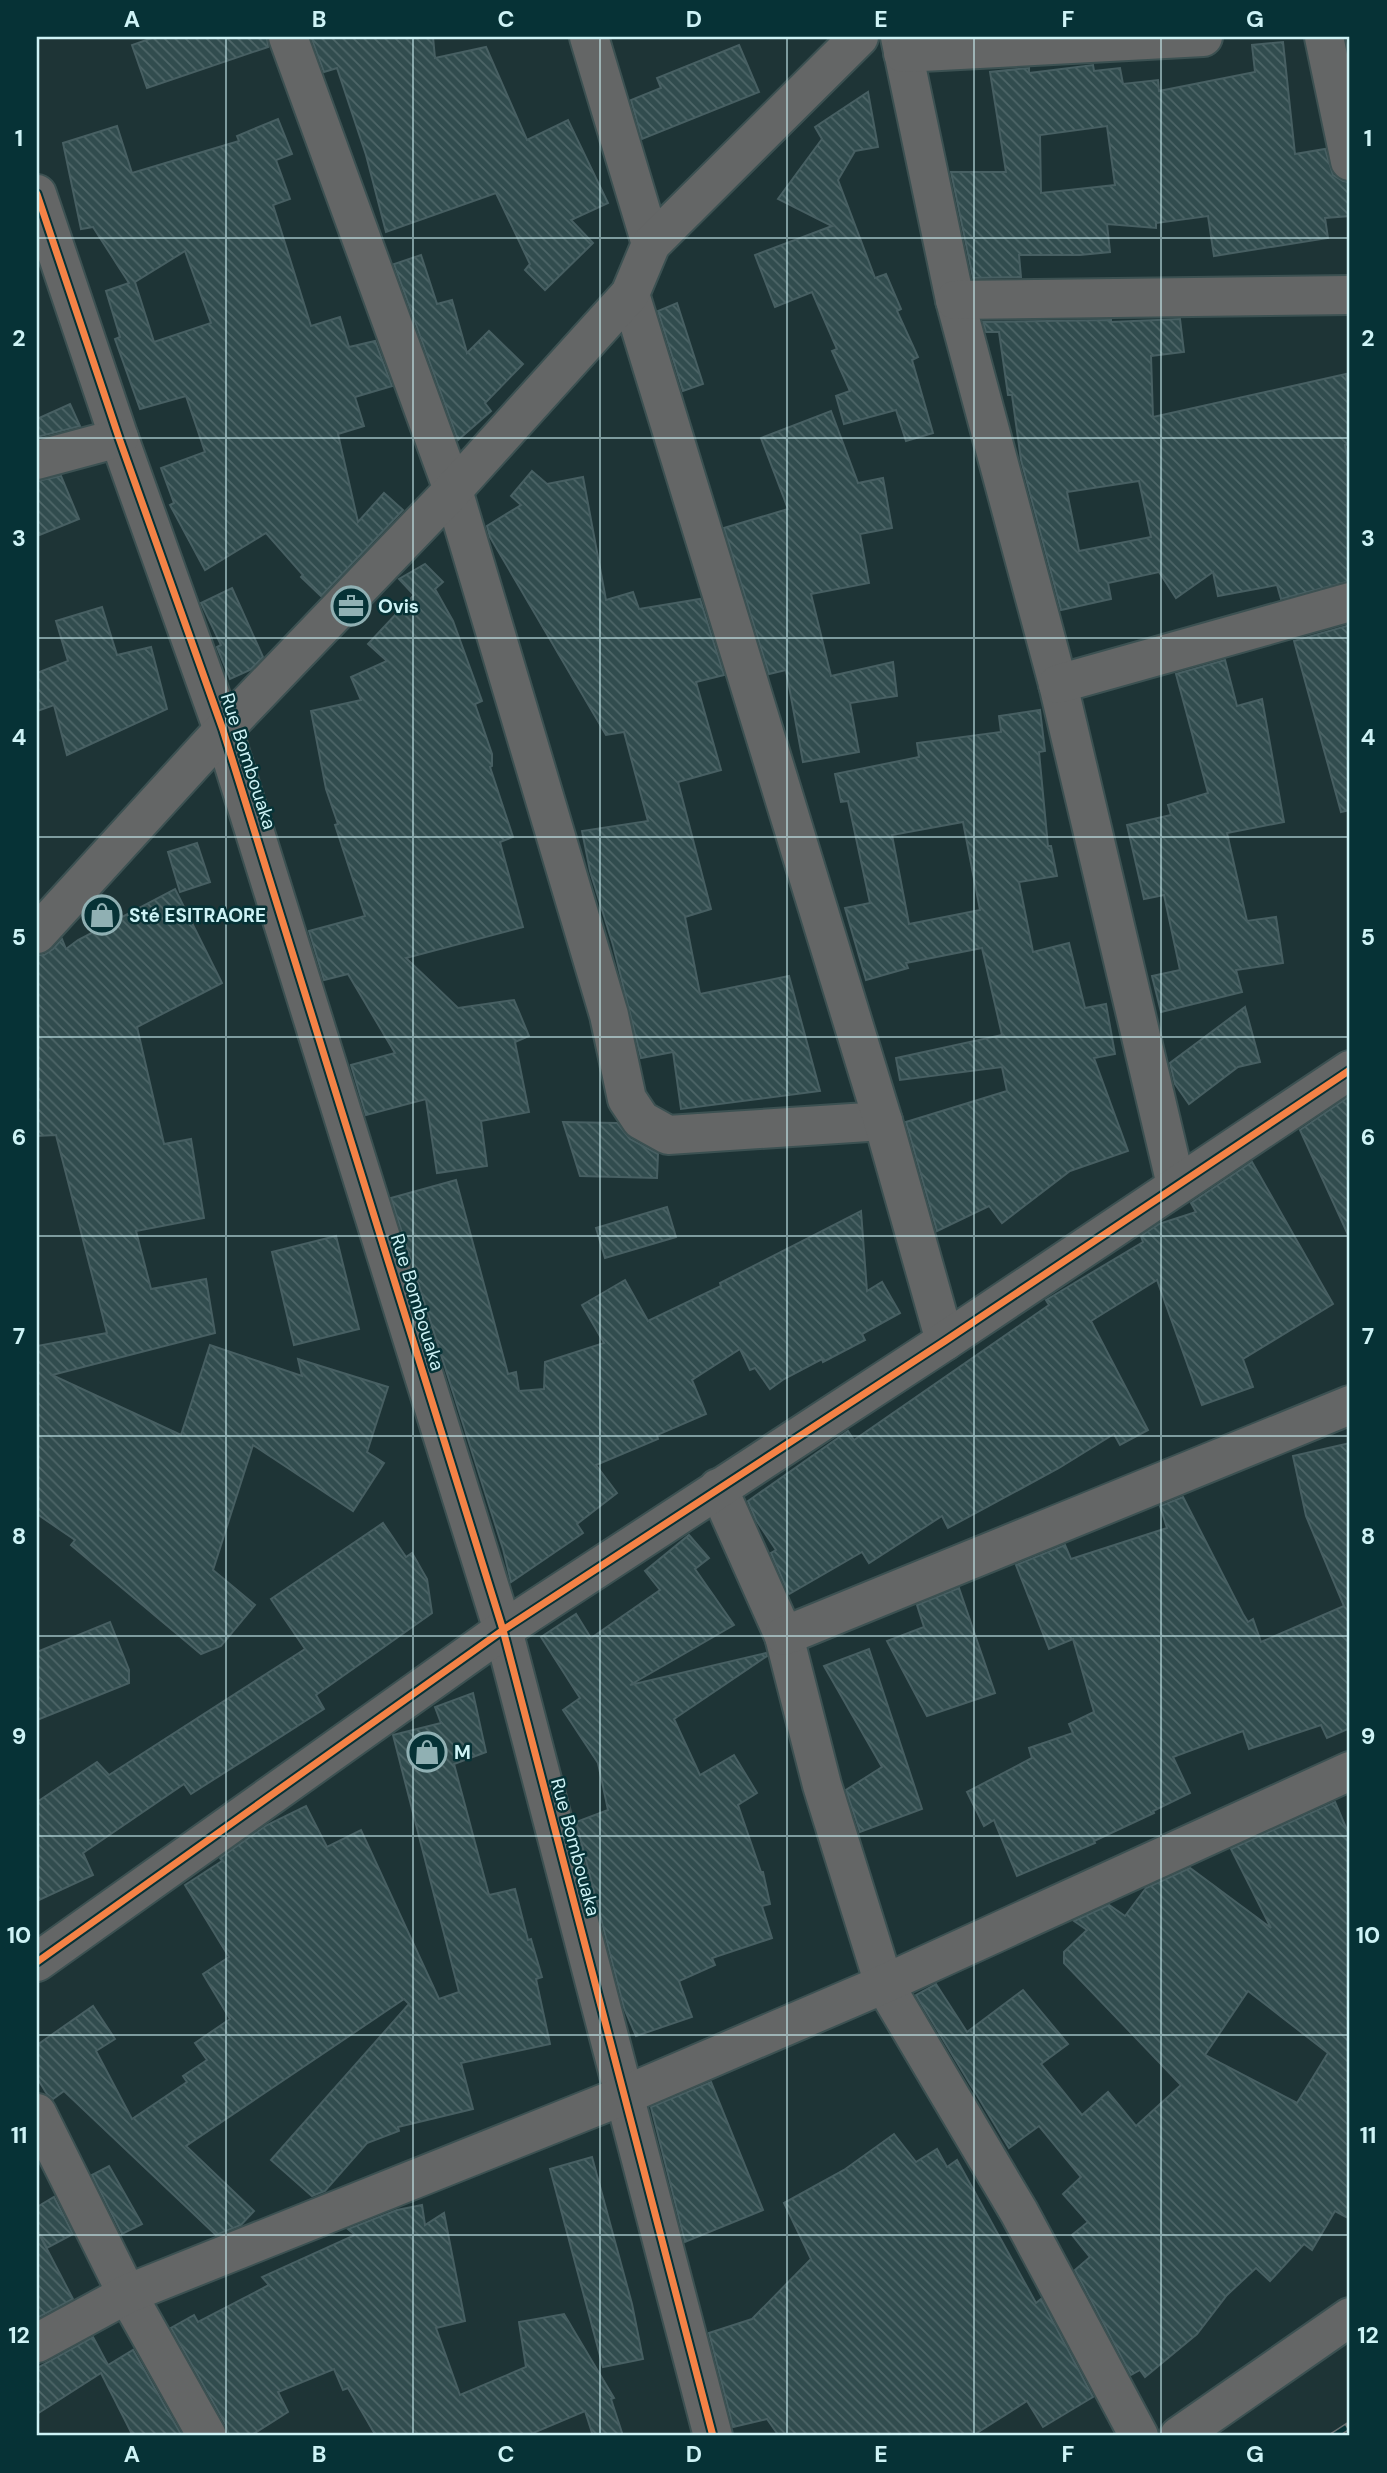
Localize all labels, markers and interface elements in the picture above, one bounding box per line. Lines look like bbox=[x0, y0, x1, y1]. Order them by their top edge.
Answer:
text: A bbox=[124, 4, 140, 34]
text: B bbox=[312, 4, 326, 34]
text: C bbox=[498, 4, 514, 34]
text: D bbox=[686, 4, 702, 34]
text: E bbox=[874, 4, 888, 34]
text: F bbox=[1062, 4, 1075, 34]
text: G bbox=[1246, 4, 1264, 34]
text: 1 bbox=[15, 123, 23, 153]
text: 1 bbox=[1364, 123, 1372, 153]
text: 2 bbox=[12, 323, 26, 353]
text: 2 bbox=[1361, 323, 1375, 353]
text: 3 bbox=[12, 523, 26, 553]
text: 3 bbox=[1361, 523, 1375, 553]
office icon: Ovis bbox=[330, 585, 372, 627]
place label: Ovis bbox=[378, 594, 419, 619]
street label: Rue Bombouaka bbox=[215, 690, 282, 832]
text: 4 bbox=[12, 722, 27, 752]
text: 4 bbox=[1361, 722, 1376, 752]
shop icon: Sté ESITRAORE bbox=[81, 894, 123, 936]
place label: Sté ESITRAORE bbox=[129, 903, 266, 928]
text: 5 bbox=[12, 922, 26, 952]
text: 5 bbox=[1361, 922, 1375, 952]
text: 6 bbox=[12, 1122, 26, 1152]
text: 6 bbox=[1361, 1122, 1375, 1152]
street label: Rue Bombouaka bbox=[385, 1231, 450, 1374]
text: 7 bbox=[13, 1321, 25, 1351]
text: 7 bbox=[1362, 1321, 1374, 1351]
text: 8 bbox=[12, 1521, 26, 1551]
text: 8 bbox=[1361, 1521, 1375, 1551]
text: 9 bbox=[12, 1721, 26, 1751]
text: 9 bbox=[1361, 1721, 1375, 1751]
shop icon: M bbox=[406, 1731, 448, 1773]
place label: M bbox=[454, 1740, 471, 1765]
street label: Rue Bombouaka bbox=[545, 1775, 606, 1919]
text: 10 bbox=[7, 1920, 31, 1950]
text: 10 bbox=[1356, 1920, 1380, 1950]
text: 11 bbox=[11, 2120, 27, 2150]
text: 11 bbox=[1360, 2120, 1376, 2150]
text: 12 bbox=[8, 2320, 30, 2350]
text: 12 bbox=[1357, 2320, 1379, 2350]
text: A bbox=[124, 2439, 140, 2469]
text: B bbox=[312, 2439, 326, 2469]
text: C bbox=[498, 2439, 514, 2469]
text: D bbox=[686, 2439, 702, 2469]
text: E bbox=[874, 2439, 888, 2469]
text: F bbox=[1062, 2439, 1075, 2469]
text: G bbox=[1246, 2439, 1264, 2469]

